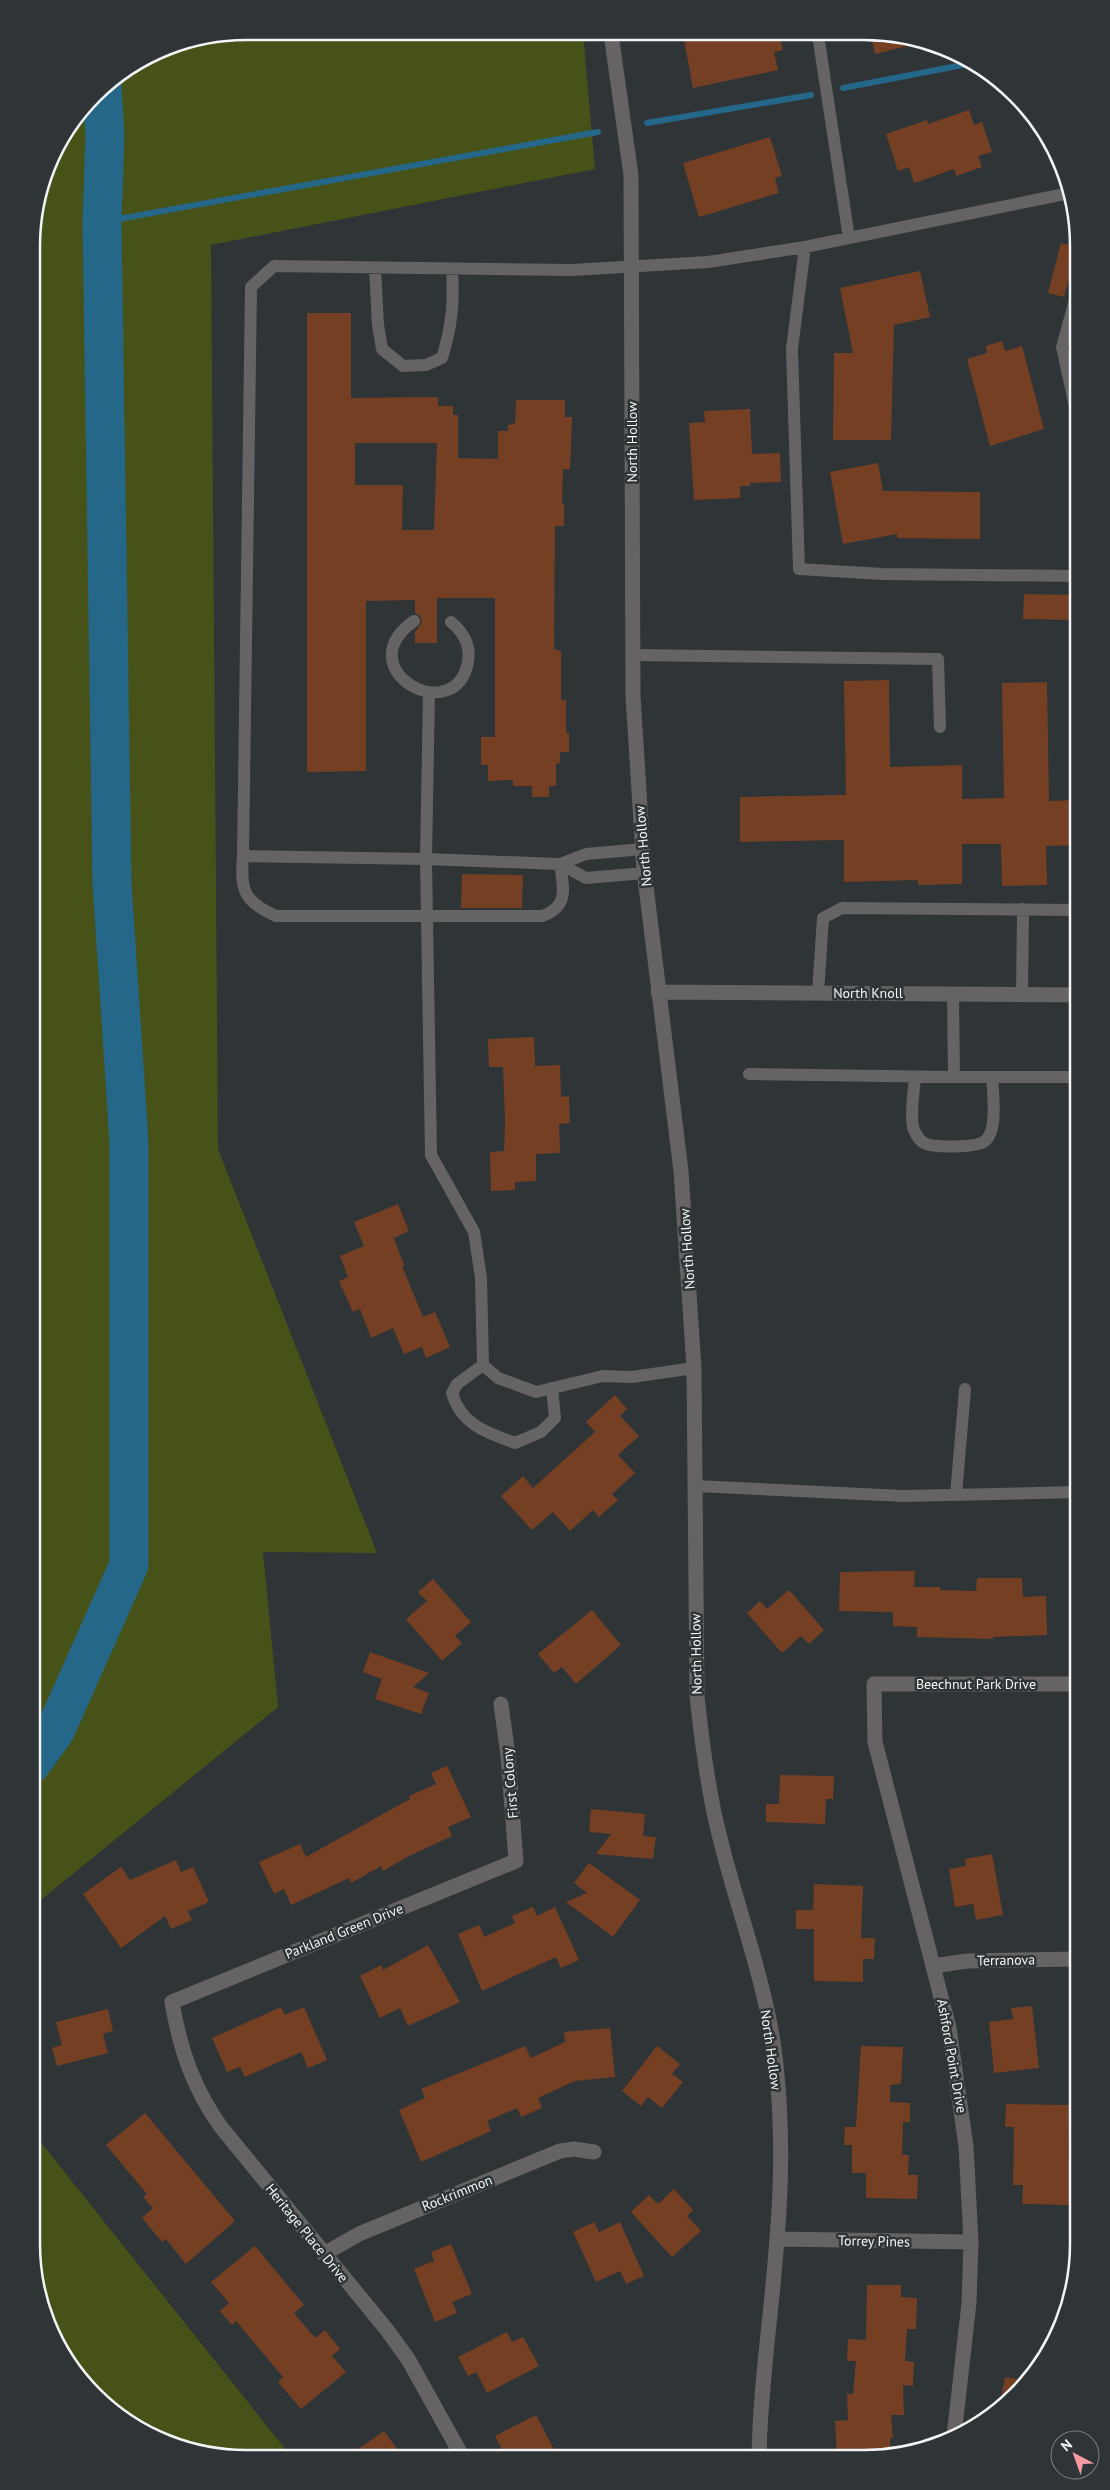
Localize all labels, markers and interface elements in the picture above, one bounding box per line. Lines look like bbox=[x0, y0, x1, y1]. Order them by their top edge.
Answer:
street label: North Hollow bbox=[623, 401, 641, 482]
street label: North Hollow bbox=[630, 804, 655, 887]
street label: North Knoll bbox=[833, 984, 903, 1002]
street label: North Hollow bbox=[675, 1207, 699, 1290]
street label: North Hollow bbox=[686, 1613, 706, 1695]
street label: Beechnut Park Drive bbox=[916, 1675, 1036, 1693]
street label: First Colony bbox=[498, 1746, 522, 1819]
street label: Parkland Green Drive bbox=[282, 1899, 406, 1963]
street label: Terranova bbox=[977, 1950, 1035, 1970]
street label: Ashford Point Drive bbox=[933, 1997, 971, 2115]
street label: North Hollow bbox=[756, 2009, 786, 2092]
street label: Rockrimmon bbox=[419, 2171, 495, 2215]
street label: Heritage Place Drive bbox=[262, 2180, 352, 2286]
street label: Torrey Pines bbox=[838, 2231, 910, 2251]
north arrow bbox=[1050, 2430, 1100, 2480]
text: N bbox=[1057, 2435, 1076, 2455]

